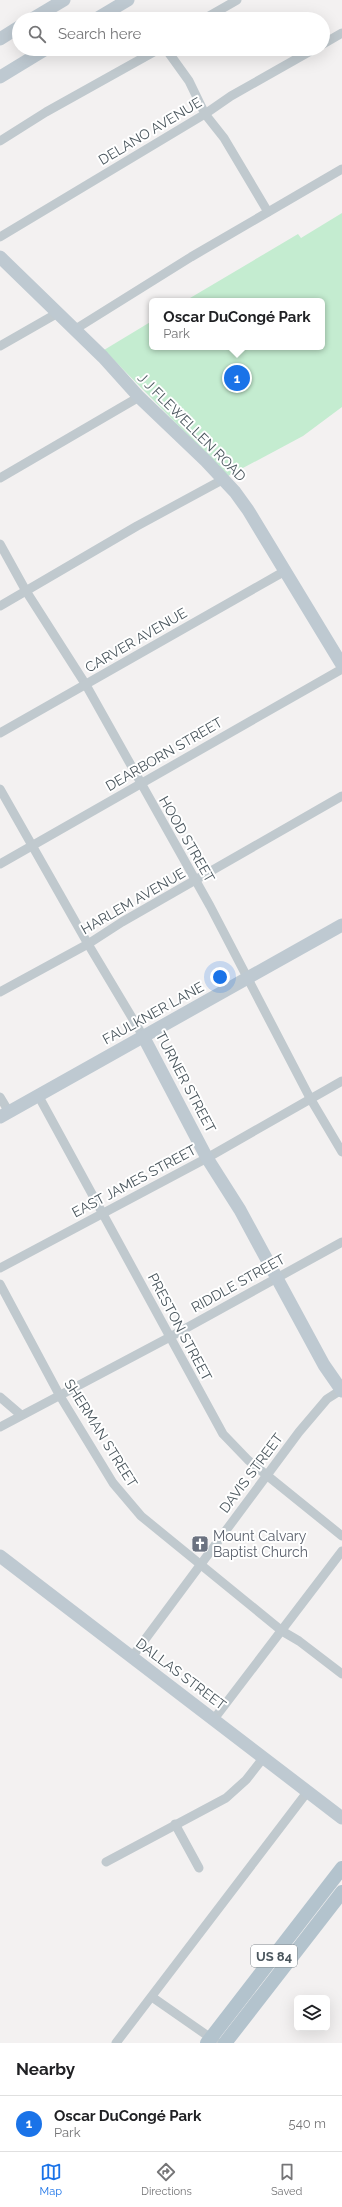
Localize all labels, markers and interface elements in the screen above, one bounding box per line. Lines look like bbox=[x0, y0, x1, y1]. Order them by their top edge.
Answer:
search box bbox=[12, 12, 330, 56]
icon: search bbox=[26, 23, 48, 45]
text: Search here bbox=[58, 25, 141, 43]
street label: DELANO AVENUE bbox=[96, 94, 204, 168]
popup bbox=[149, 298, 325, 350]
text: Oscar DuCongé Park bbox=[163, 308, 311, 326]
text: Park bbox=[163, 326, 190, 341]
pin: 1 bbox=[224, 363, 250, 393]
street label: J J FLEWELLEN ROAD bbox=[135, 370, 249, 484]
street label: CARVER AVENUE bbox=[82, 604, 190, 676]
street label: DEARBORN STREET bbox=[103, 714, 226, 794]
street label: HOOD STREET bbox=[156, 793, 218, 885]
street label: HARLEM AVENUE bbox=[78, 865, 188, 937]
your location bbox=[210, 967, 230, 987]
street label: FAULKNER LANE bbox=[100, 979, 206, 1047]
street label: TURNER STREET bbox=[153, 1029, 220, 1136]
street label: EAST JAMES STREET bbox=[69, 1141, 199, 1221]
street label: RIDDLE STREET bbox=[188, 1250, 288, 1315]
street label: PRESTON STREET bbox=[145, 1270, 215, 1384]
street label: SHERMAN STREET bbox=[61, 1376, 141, 1490]
street label: DAVIS STREET bbox=[216, 1430, 286, 1516]
place label: Mount Calvary Baptist Church bbox=[213, 1528, 308, 1560]
church icon: Mount Calvary Baptist Church bbox=[190, 1534, 210, 1554]
street label: DALLAS STREET bbox=[133, 1635, 230, 1713]
road number: US 84 bbox=[251, 1945, 297, 1967]
map controls bbox=[294, 1995, 330, 2031]
button: layers bbox=[294, 1995, 330, 2031]
text: Nearby bbox=[16, 2059, 75, 2079]
text: Oscar DuCongé Park bbox=[54, 2107, 201, 2125]
text: 1 bbox=[26, 2116, 32, 2131]
text: 540 m bbox=[289, 2116, 326, 2131]
text: Park bbox=[54, 2125, 81, 2140]
tab: Map bbox=[40, 2161, 62, 2198]
tab: Directions bbox=[141, 2161, 192, 2198]
tab: Saved bbox=[271, 2161, 302, 2198]

